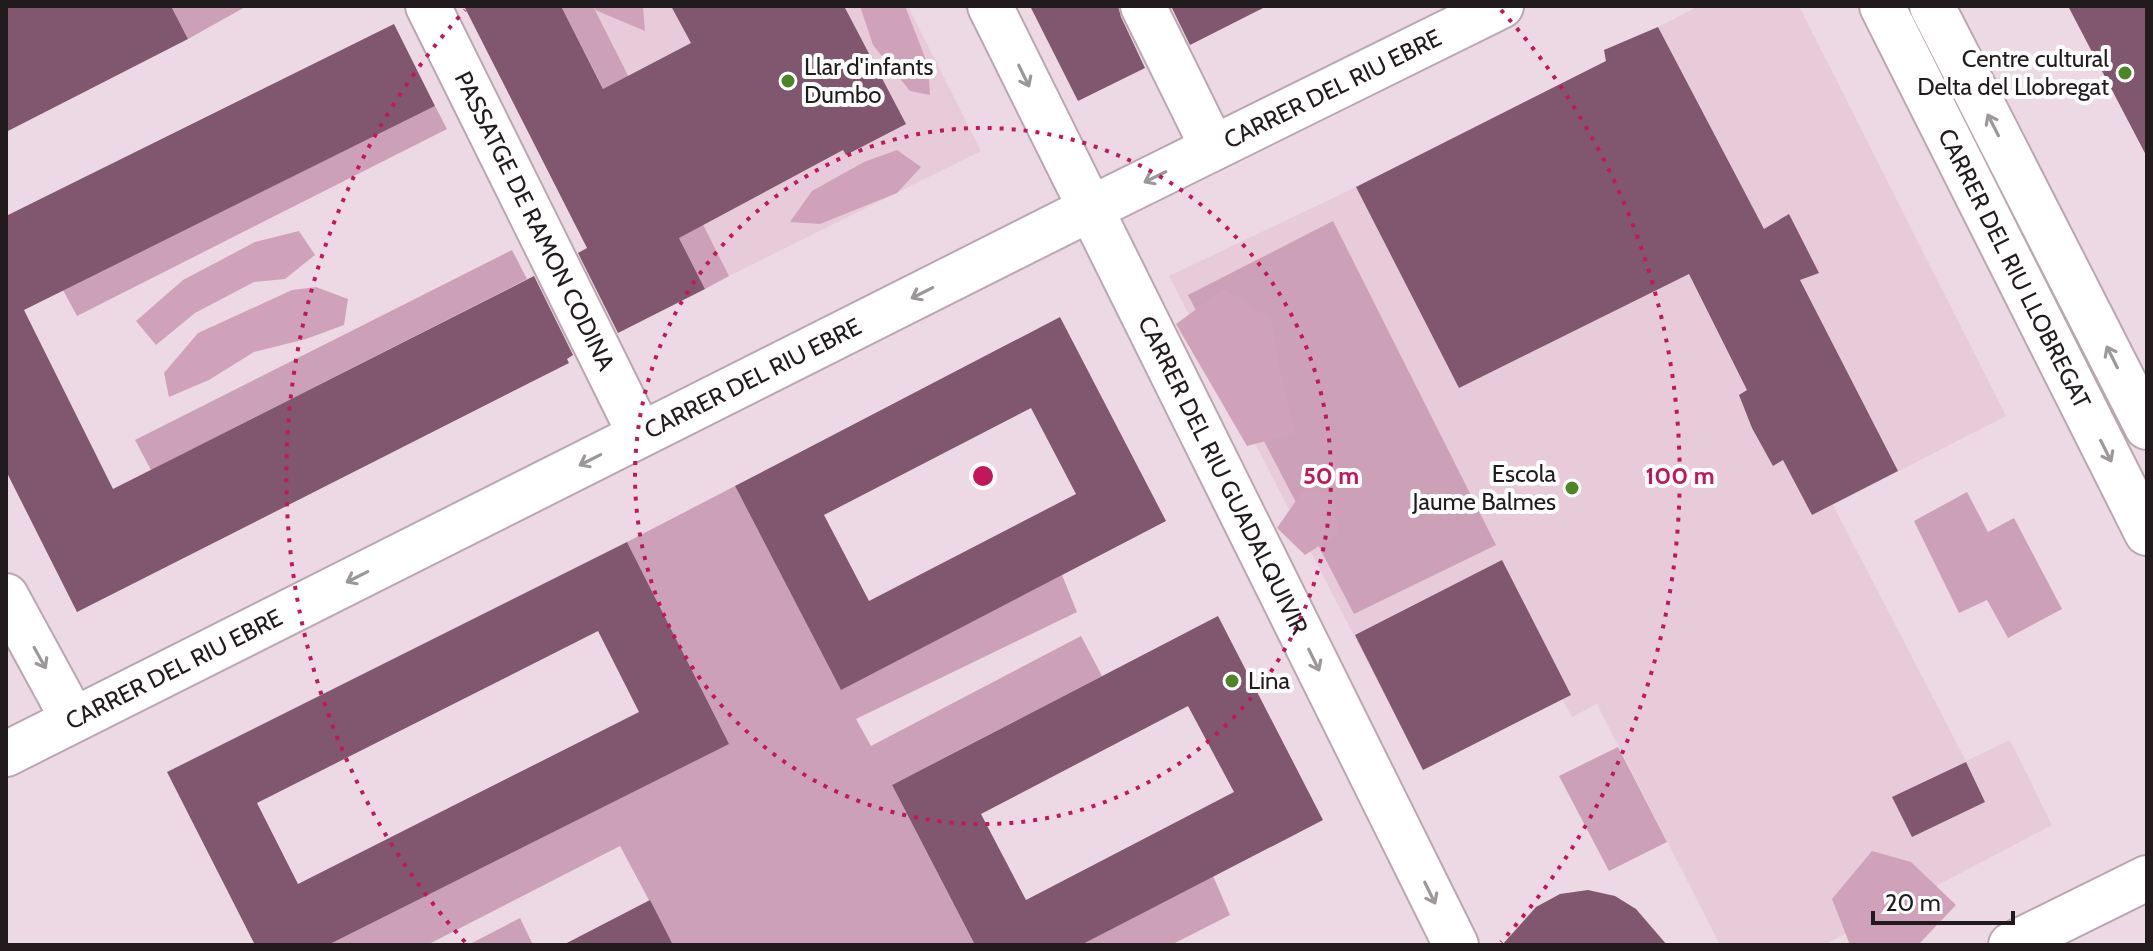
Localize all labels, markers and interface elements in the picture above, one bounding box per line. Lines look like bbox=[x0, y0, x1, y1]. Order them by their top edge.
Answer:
street label: CARRER DEL RIU EBRE bbox=[1219, 23, 1446, 155]
place label: Centre cultural Delta del Llobregat bbox=[1917, 44, 2109, 101]
place label: Llar d'infants Dumbo bbox=[804, 52, 933, 109]
one-way arrow bbox=[1017, 63, 1033, 87]
marker: Centre cultural Delta del Llobregat bbox=[2116, 64, 2134, 82]
street label: PASSATGE DE RAMON CODINA bbox=[449, 67, 621, 375]
marker: Llar d'infants Dumbo bbox=[779, 72, 797, 90]
one-way arrow bbox=[1985, 114, 2001, 138]
street label: CARRER DEL RIU LLOBREGAT bbox=[1932, 124, 2097, 413]
one-way arrow bbox=[1143, 170, 1167, 185]
one-way arrow bbox=[911, 286, 935, 301]
street label: CARRER DEL RIU EBRE bbox=[640, 311, 866, 445]
street label: CARRER DEL RIU GUADALQUIVIR bbox=[1132, 311, 1315, 640]
one-way arrow bbox=[2103, 346, 2119, 369]
one-way arrow bbox=[2099, 438, 2114, 462]
one-way arrow bbox=[578, 452, 602, 468]
place label: Escola Jaume Balmes bbox=[1412, 459, 1556, 516]
text: 50 m bbox=[1303, 461, 1359, 490]
text: 100 m bbox=[1645, 461, 1715, 490]
centre of rings bbox=[969, 462, 997, 490]
marker: Escola Jaume Balmes bbox=[1563, 479, 1581, 497]
one-way arrow bbox=[346, 569, 370, 585]
street label: CARRER DEL RIU EBRE bbox=[61, 603, 287, 736]
one-way arrow bbox=[32, 645, 48, 669]
one-way arrow bbox=[1307, 647, 1323, 671]
place label: Lina bbox=[1248, 666, 1291, 695]
marker: Lina bbox=[1223, 672, 1241, 690]
scale bar bbox=[1873, 875, 2013, 925]
one-way arrow bbox=[1423, 880, 1438, 904]
text: 20 m bbox=[1885, 888, 1941, 917]

